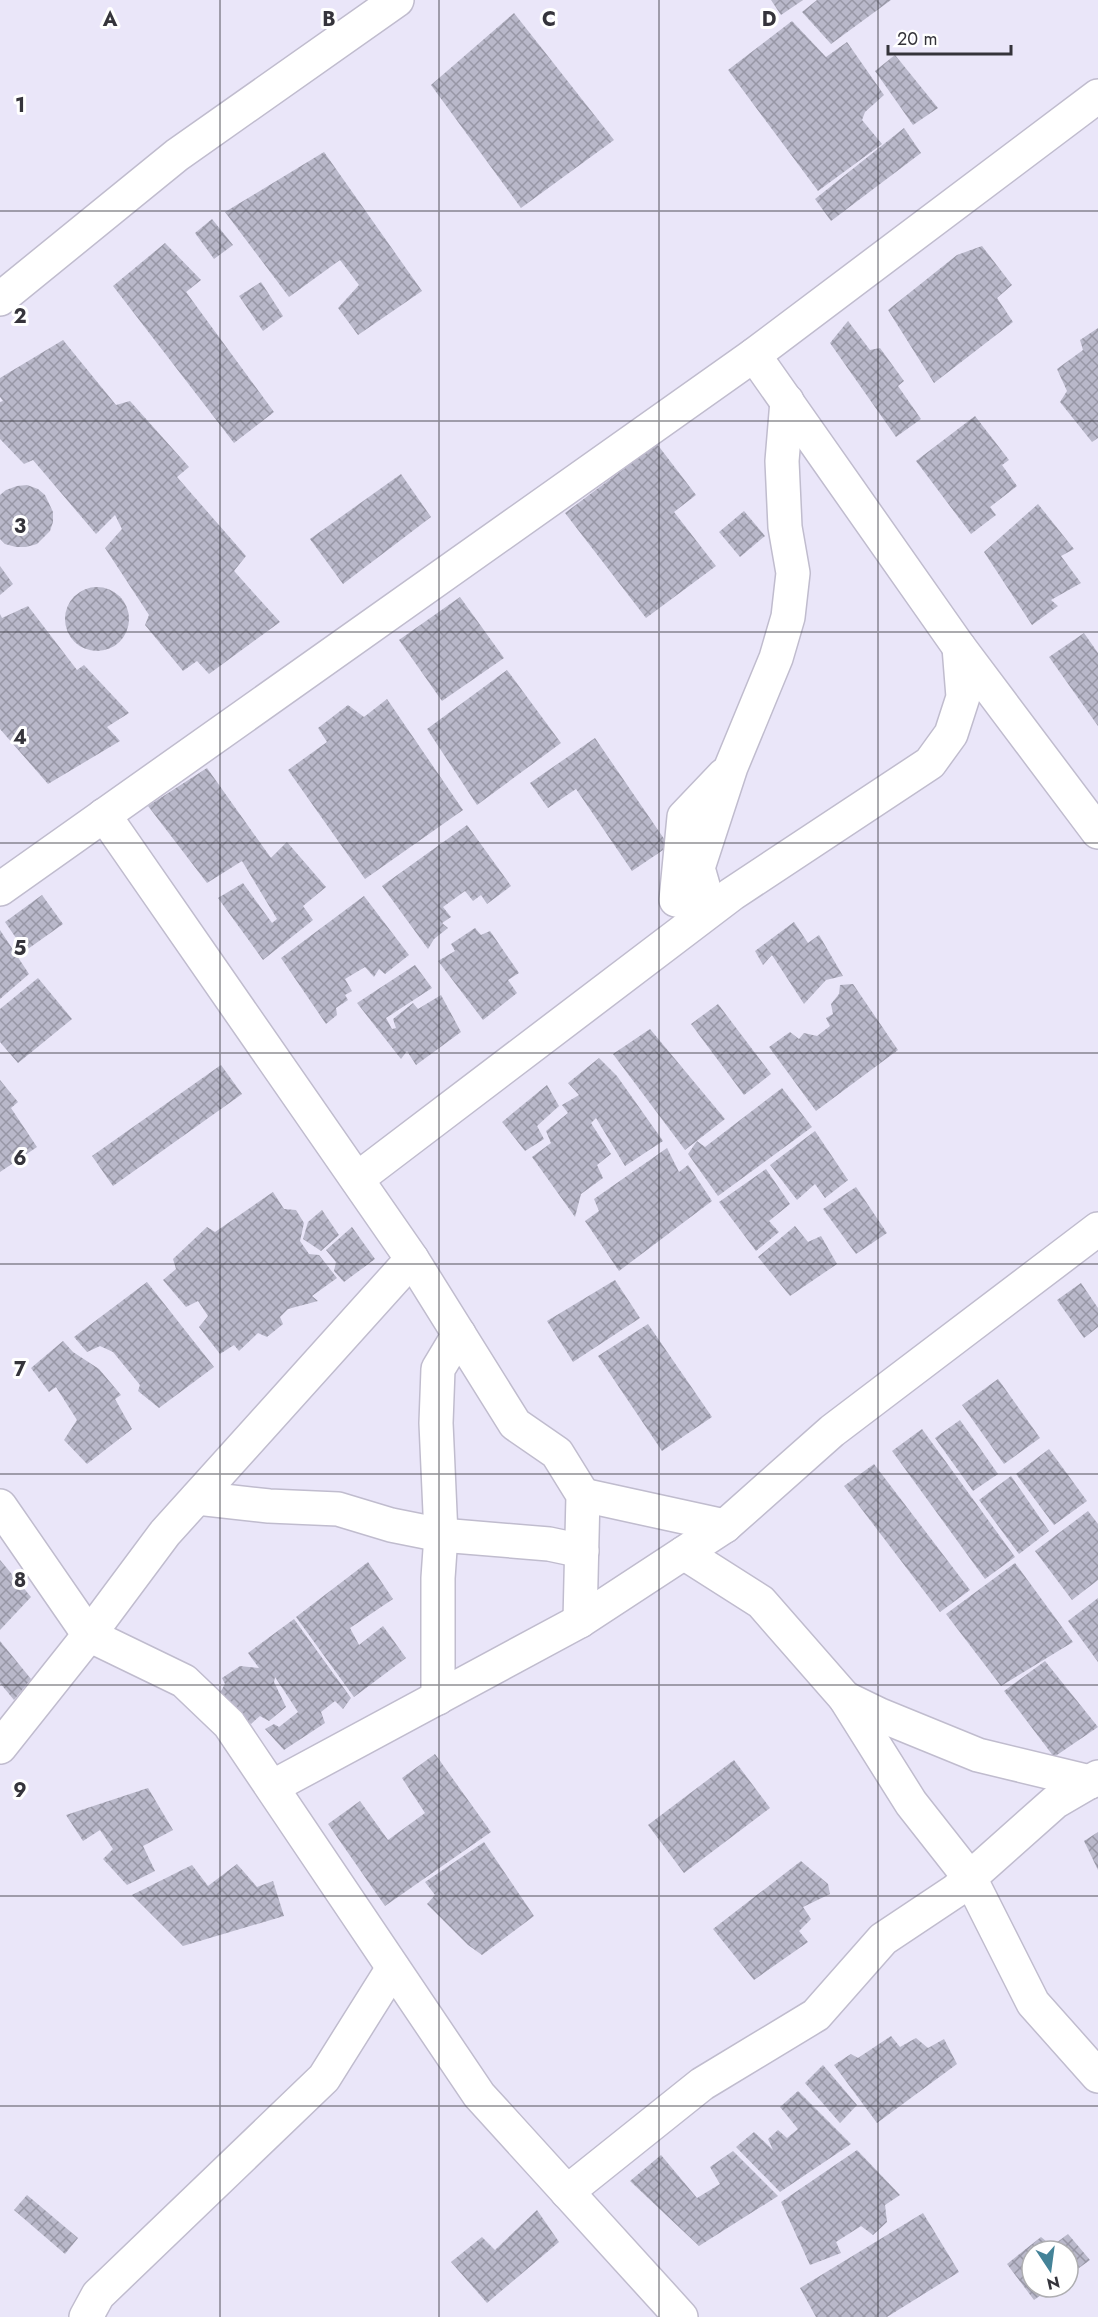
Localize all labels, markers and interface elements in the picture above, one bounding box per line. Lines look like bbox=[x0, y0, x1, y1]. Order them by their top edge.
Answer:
text: A bbox=[102, 5, 118, 34]
text: B bbox=[322, 5, 336, 34]
text: C bbox=[542, 5, 556, 34]
text: D bbox=[762, 5, 776, 34]
scale bar bbox=[888, 18, 1011, 56]
text: 20 m bbox=[897, 26, 937, 52]
text: 1 bbox=[15, 91, 25, 120]
text: 2 bbox=[13, 302, 27, 331]
text: 3 bbox=[14, 512, 26, 541]
text: 4 bbox=[13, 723, 27, 752]
text: 5 bbox=[14, 934, 27, 963]
text: 6 bbox=[13, 1144, 27, 1173]
text: 7 bbox=[14, 1355, 27, 1384]
text: 8 bbox=[14, 1566, 26, 1595]
text: 9 bbox=[13, 1776, 27, 1805]
north arrow bbox=[1020, 2239, 1080, 2299]
text: N bbox=[1044, 2270, 1062, 2296]

